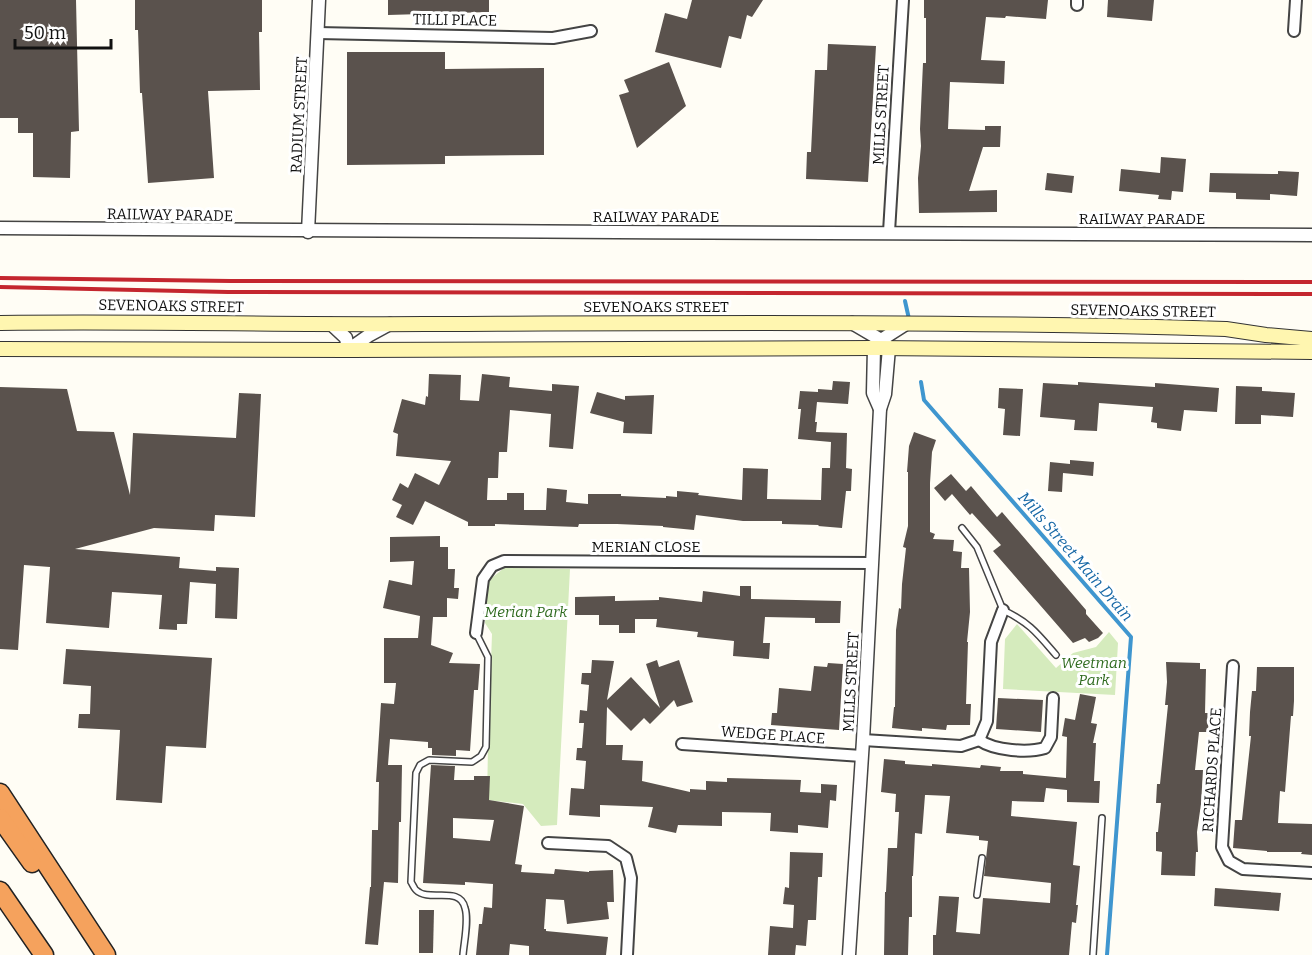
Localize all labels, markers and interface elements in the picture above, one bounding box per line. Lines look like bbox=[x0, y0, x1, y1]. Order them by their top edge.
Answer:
street label: TILLI PLACE bbox=[413, 10, 497, 30]
scale bar bbox=[15, 12, 111, 50]
text: 50 m bbox=[24, 22, 66, 44]
street label: RADIUM STREET bbox=[287, 56, 311, 174]
street label: MILLS STREET bbox=[869, 64, 893, 166]
street label: RAILWAY PARADE bbox=[107, 205, 233, 225]
street label: RAILWAY PARADE bbox=[593, 208, 719, 226]
street label: RAILWAY PARADE bbox=[1079, 210, 1205, 228]
street label: SEVENOAKS STREET bbox=[98, 296, 244, 316]
street label: SEVENOAKS STREET bbox=[583, 298, 729, 316]
street label: SEVENOAKS STREET bbox=[1070, 301, 1216, 321]
water label: Mills Street Main Drain bbox=[1014, 488, 1137, 625]
street label: MERIAN CLOSE bbox=[592, 538, 701, 556]
park label: Merian Park bbox=[485, 603, 568, 621]
street label: MILLS STREET bbox=[839, 631, 863, 733]
park label: Weetman Park bbox=[1061, 654, 1127, 689]
street label: RICHARDS PLACE bbox=[1199, 707, 1225, 833]
street label: WEDGE PLACE bbox=[720, 722, 826, 748]

